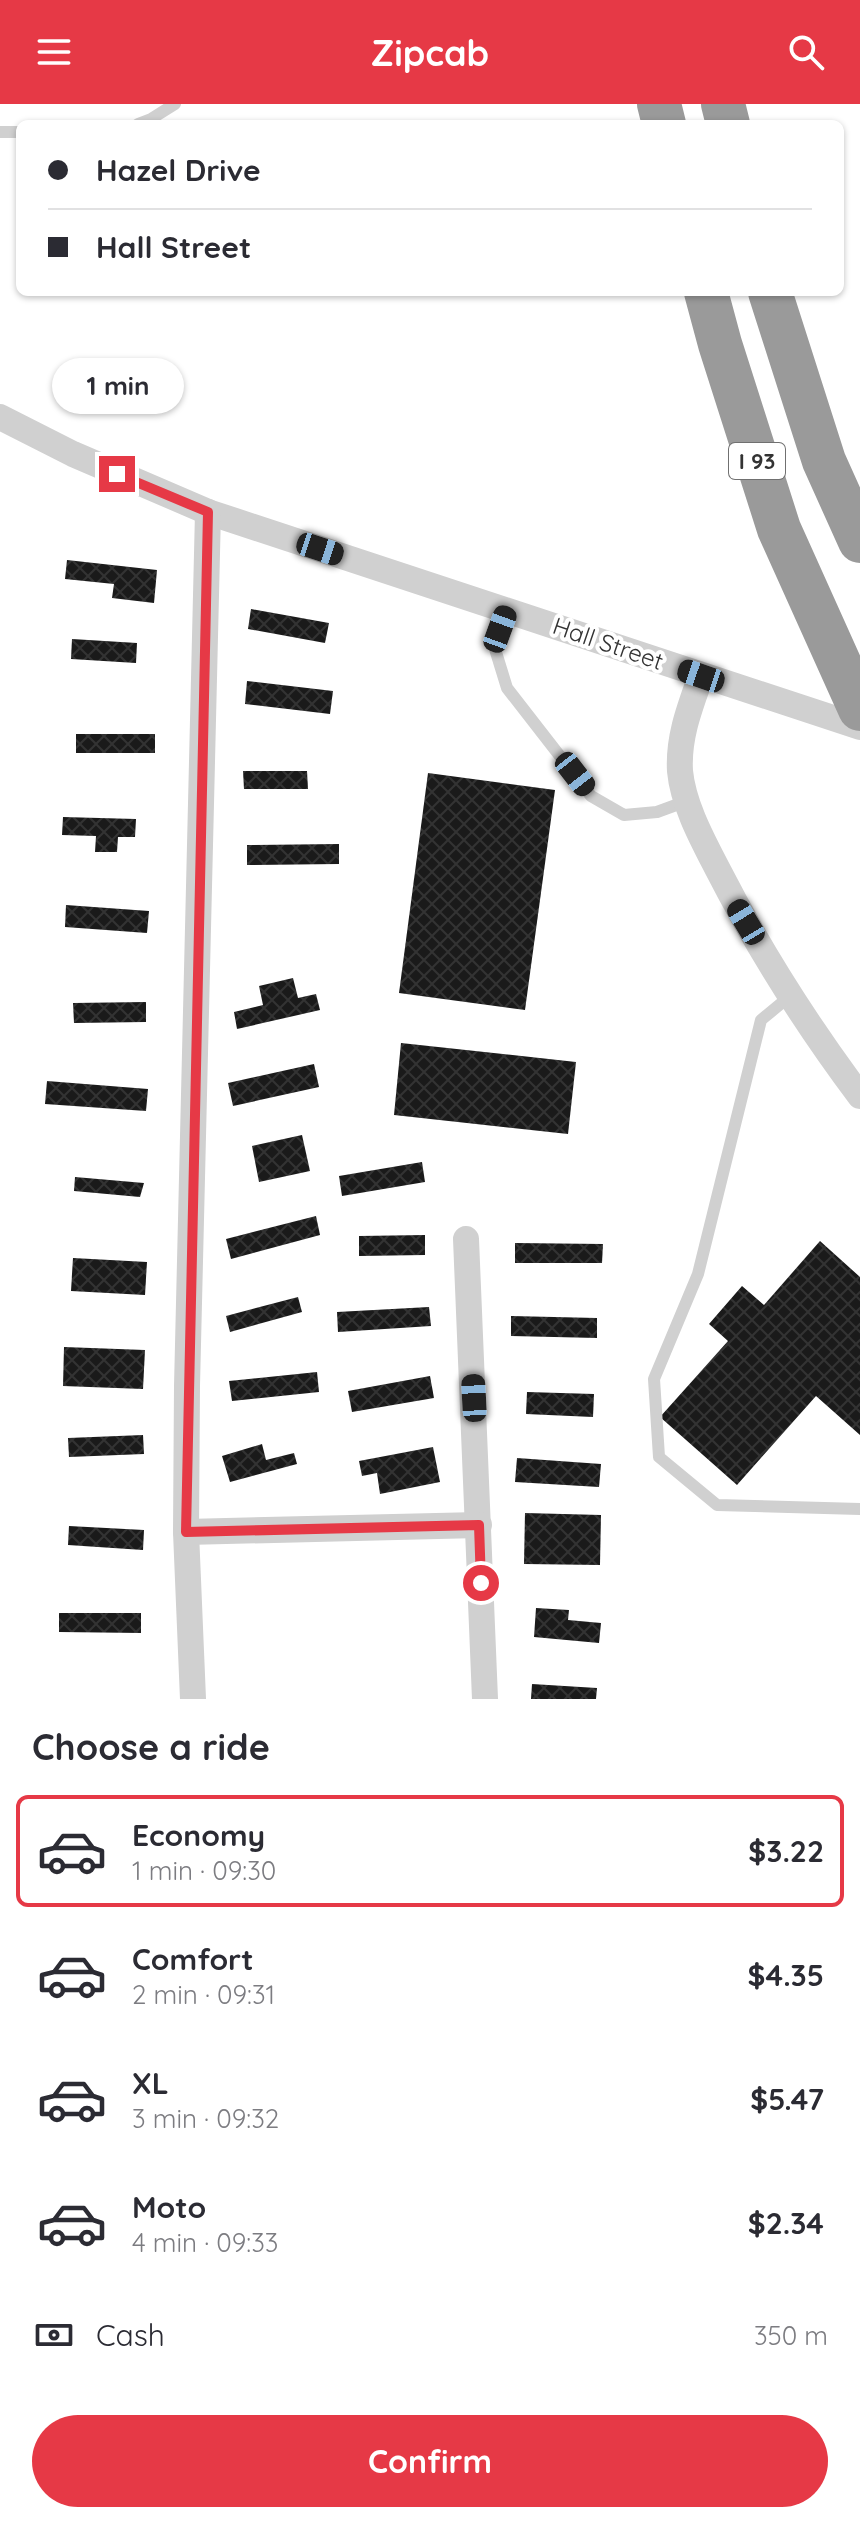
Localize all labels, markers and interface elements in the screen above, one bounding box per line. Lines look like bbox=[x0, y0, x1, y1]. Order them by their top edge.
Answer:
icon: menu bbox=[32, 30, 76, 74]
text: Zipcab bbox=[371, 30, 489, 75]
icon: search bbox=[784, 30, 828, 74]
text: Hazel Drive bbox=[96, 151, 261, 189]
text: Hall Street bbox=[96, 228, 251, 266]
callout: 1 min bbox=[51, 358, 183, 414]
text: 1 min bbox=[87, 369, 150, 402]
road number: I 93 bbox=[729, 443, 785, 479]
route end bbox=[99, 456, 135, 492]
car bbox=[293, 530, 347, 568]
car bbox=[481, 602, 519, 656]
street label: Hall Street bbox=[549, 610, 668, 676]
car bbox=[674, 657, 728, 695]
car bbox=[551, 748, 599, 800]
car bbox=[723, 895, 769, 949]
car bbox=[461, 1373, 487, 1423]
route start bbox=[463, 1565, 499, 1601]
text: Choose a ride bbox=[32, 1724, 270, 1769]
icon: car bbox=[36, 1815, 108, 1887]
text: Economy bbox=[132, 1816, 265, 1854]
text: $3.22 bbox=[748, 1832, 824, 1870]
text: 1 min · 09:30 bbox=[132, 1854, 276, 1887]
icon: car bbox=[36, 1939, 108, 2011]
text: Comfort bbox=[132, 1940, 253, 1978]
text: $4.35 bbox=[748, 1956, 824, 1994]
text: 2 min · 09:31 bbox=[132, 1978, 275, 2011]
icon: car bbox=[36, 2063, 108, 2135]
text: XL bbox=[132, 2064, 169, 2102]
text: $5.47 bbox=[750, 2080, 824, 2118]
text: 3 min · 09:32 bbox=[132, 2102, 279, 2135]
icon: car bbox=[36, 2187, 108, 2259]
text: Moto bbox=[132, 2188, 206, 2226]
text: $2.34 bbox=[748, 2204, 824, 2242]
text: 4 min · 09:33 bbox=[132, 2226, 278, 2259]
icon: cash bbox=[32, 2313, 76, 2357]
text: Cash bbox=[96, 2316, 165, 2354]
text: 350 m bbox=[754, 2319, 828, 2352]
button: Confirm bbox=[32, 2415, 828, 2507]

